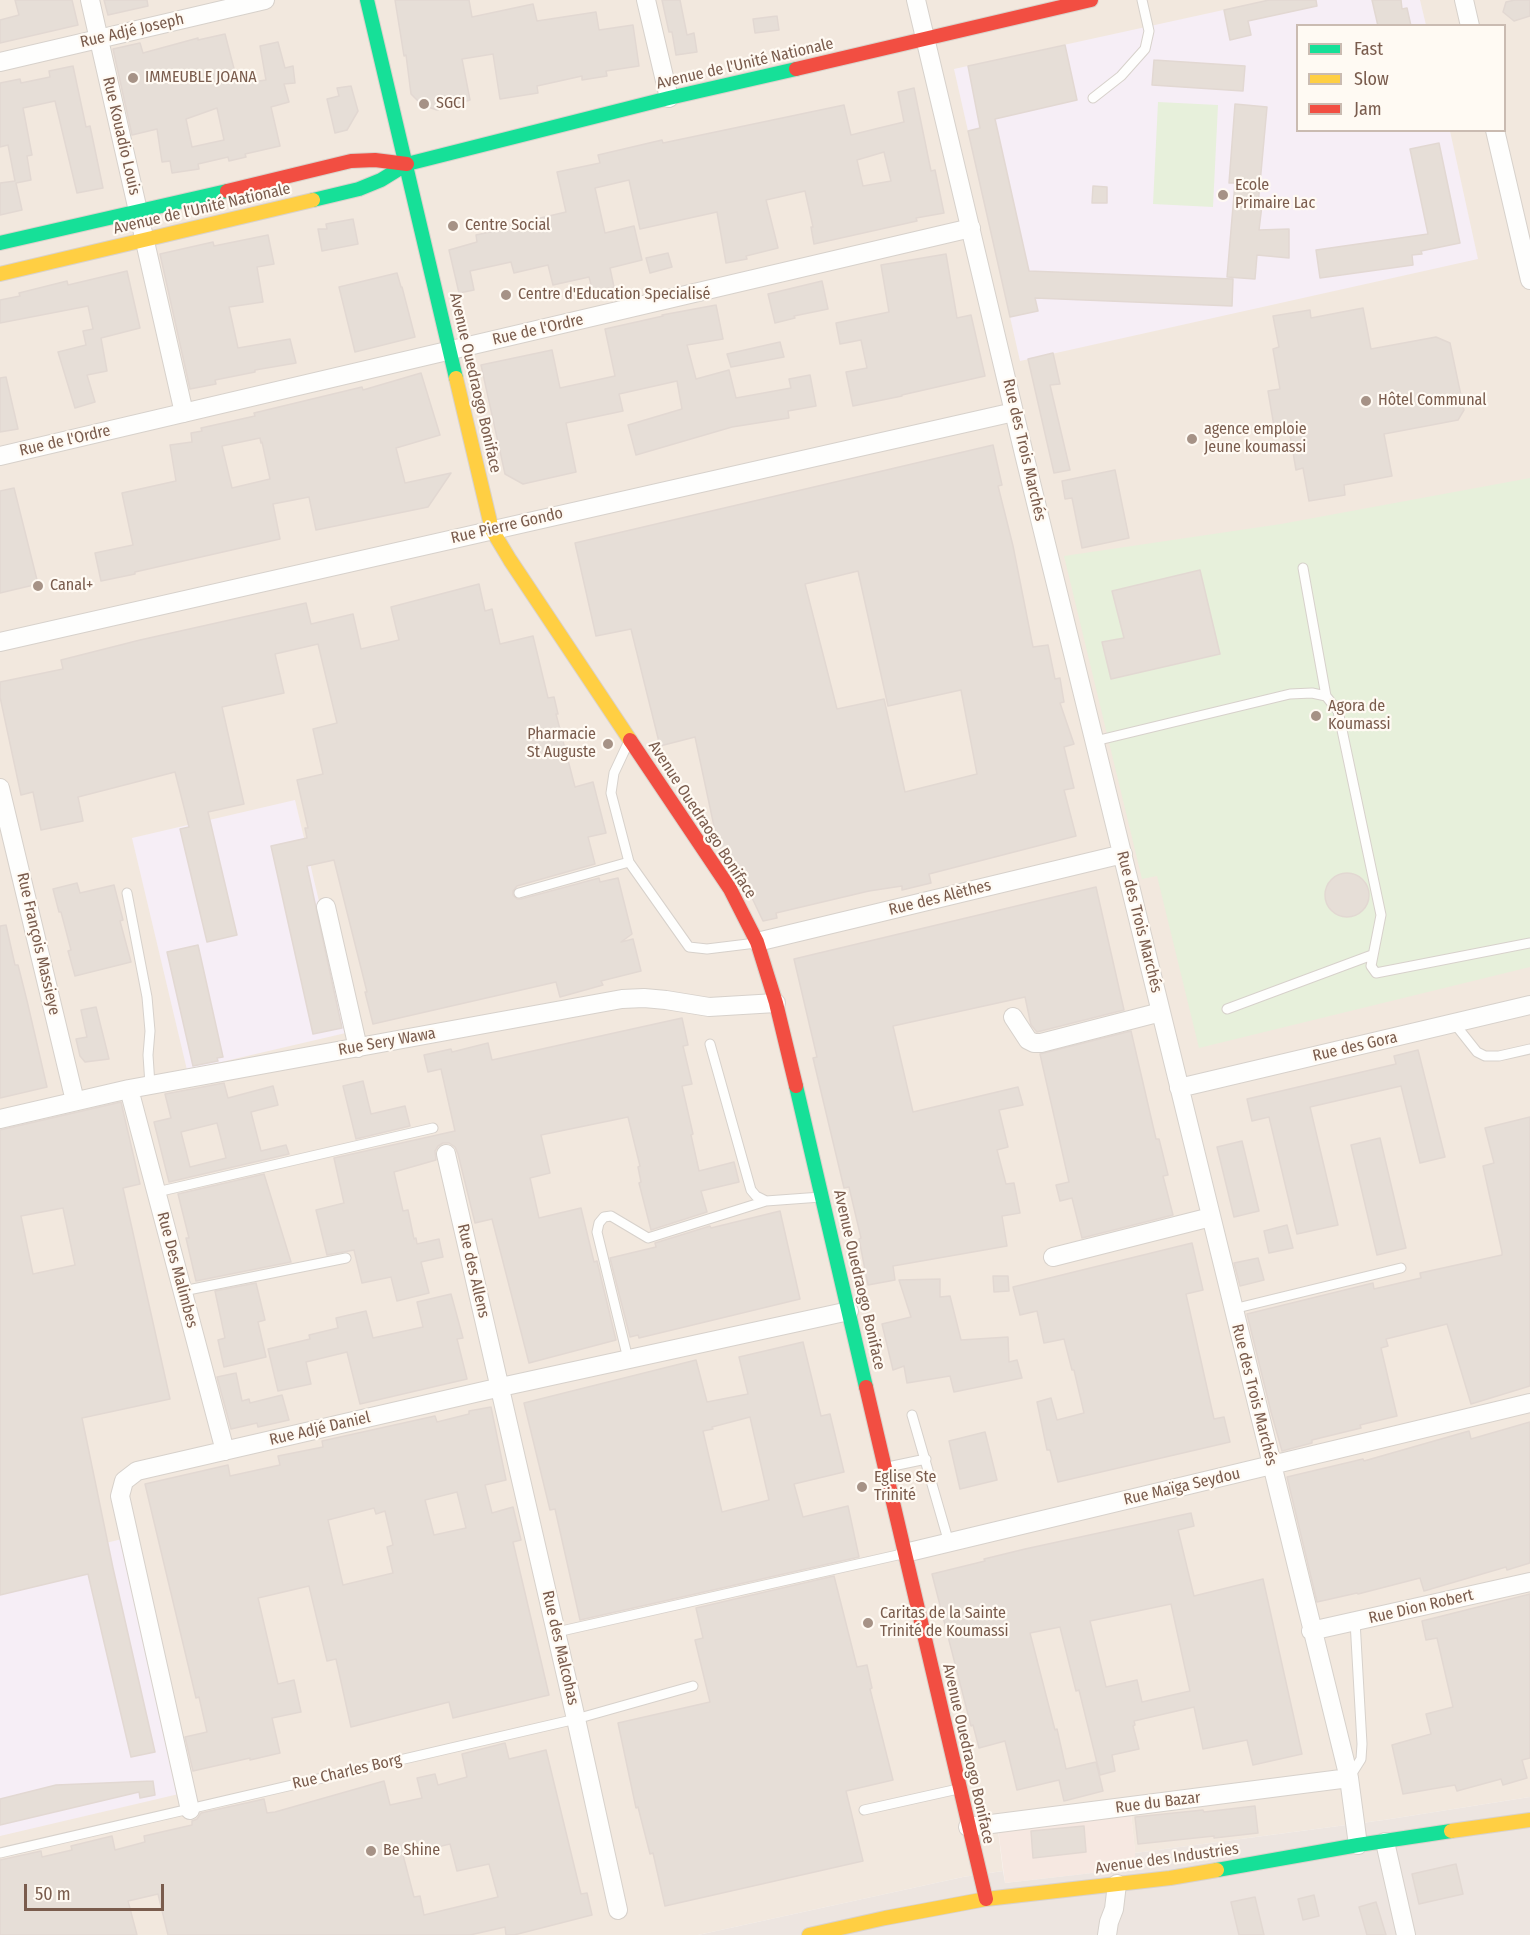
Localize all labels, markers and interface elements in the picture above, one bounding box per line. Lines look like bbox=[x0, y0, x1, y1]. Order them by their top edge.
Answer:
street label: Rue Adjé Joseph bbox=[78, 10, 186, 52]
legend bbox=[1296, 24, 1506, 132]
street label: Avenue de l'Unité Nationale bbox=[655, 34, 835, 94]
text: Fast bbox=[1354, 38, 1383, 60]
place label: IMMEUBLE JOANA bbox=[145, 68, 257, 88]
text: Slow bbox=[1354, 68, 1389, 90]
marker: IMMEUBLE JOANA bbox=[126, 71, 140, 85]
street label: Rue Kouadio Louis bbox=[98, 75, 144, 197]
place label: SGCI bbox=[436, 94, 465, 114]
marker: SGCI bbox=[417, 97, 431, 111]
text: Jam bbox=[1354, 98, 1382, 120]
place label: Ecole Primaire Lac bbox=[1235, 176, 1315, 214]
street label: Avenue de l'Unité Nationale bbox=[112, 179, 292, 239]
marker: Ecole Primaire Lac bbox=[1216, 188, 1230, 202]
place label: Centre Social bbox=[465, 216, 550, 236]
marker: Centre Social bbox=[446, 219, 460, 233]
place label: Centre d'Education Specialisé bbox=[518, 285, 710, 305]
marker: Centre d'Education Specialisé bbox=[499, 288, 513, 302]
street label: Avenue Ouedraogo Boniface bbox=[445, 291, 505, 475]
street label: Rue de l'Ordre bbox=[491, 310, 585, 350]
street label: Rue des Trois Marchés bbox=[998, 377, 1050, 523]
place label: Hôtel Communal bbox=[1378, 391, 1487, 411]
marker: Hôtel Communal bbox=[1359, 394, 1373, 408]
place label: agence emploie Jeune koumassi bbox=[1204, 420, 1307, 458]
street label: Rue de l'Ordre bbox=[18, 421, 112, 461]
marker: agence emploie Jeune koumassi bbox=[1185, 432, 1199, 446]
street label: Rue Pierre Gondo bbox=[449, 504, 565, 548]
place label: Canal+ bbox=[50, 576, 93, 596]
marker: Canal+ bbox=[31, 579, 45, 593]
place label: Agora de Koumassi bbox=[1328, 697, 1391, 735]
marker: Agora de Koumassi bbox=[1309, 709, 1323, 723]
place label: Pharmacie St Auguste bbox=[527, 725, 596, 763]
marker: Pharmacie St Auguste bbox=[601, 737, 615, 751]
street label: Avenue Ouedraogo Boniface bbox=[644, 738, 760, 902]
street label: Rue des Trois Marchés bbox=[1112, 849, 1166, 995]
street label: Rue François Massieye bbox=[12, 871, 64, 1017]
street label: Rue des Alèthes bbox=[887, 876, 993, 920]
street label: Rue Sery Wawa bbox=[337, 1024, 437, 1060]
street label: Rue des Gora bbox=[1311, 1028, 1399, 1066]
street label: Avenue Ouedraogo Boniface bbox=[829, 1188, 889, 1372]
street label: Rue Des Malimbes bbox=[152, 1210, 202, 1330]
street label: Rue des Allens bbox=[453, 1222, 493, 1320]
street label: Rue des Trois Marchés bbox=[1227, 1322, 1281, 1468]
street label: Rue Adjé Daniel bbox=[268, 1408, 372, 1450]
street label: Rue Maïga Seydou bbox=[1122, 1464, 1242, 1510]
place label: Eglise Ste Trinité bbox=[874, 1468, 936, 1506]
marker: Eglise Ste Trinité bbox=[855, 1480, 869, 1494]
street label: Rue Dion Robert bbox=[1367, 1586, 1475, 1628]
street label: Rue des Malcohas bbox=[537, 1589, 583, 1707]
place label: Caritas de la Sainte Trinité de Koumassi bbox=[880, 1604, 1008, 1642]
marker: Caritas de la Sainte Trinité de Koumassi bbox=[861, 1616, 875, 1630]
street label: Avenue Ouedraogo Boniface bbox=[938, 1662, 998, 1846]
street label: Rue Charles Borg bbox=[291, 1750, 403, 1794]
street label: Rue du Bazar bbox=[1114, 1788, 1202, 1818]
street label: Avenue des Industries bbox=[1094, 1839, 1240, 1879]
place label: Be Shine bbox=[383, 1841, 440, 1861]
marker: Be Shine bbox=[364, 1844, 378, 1858]
scale bar bbox=[27, 1872, 166, 1910]
text: 50 m bbox=[35, 1883, 71, 1905]

